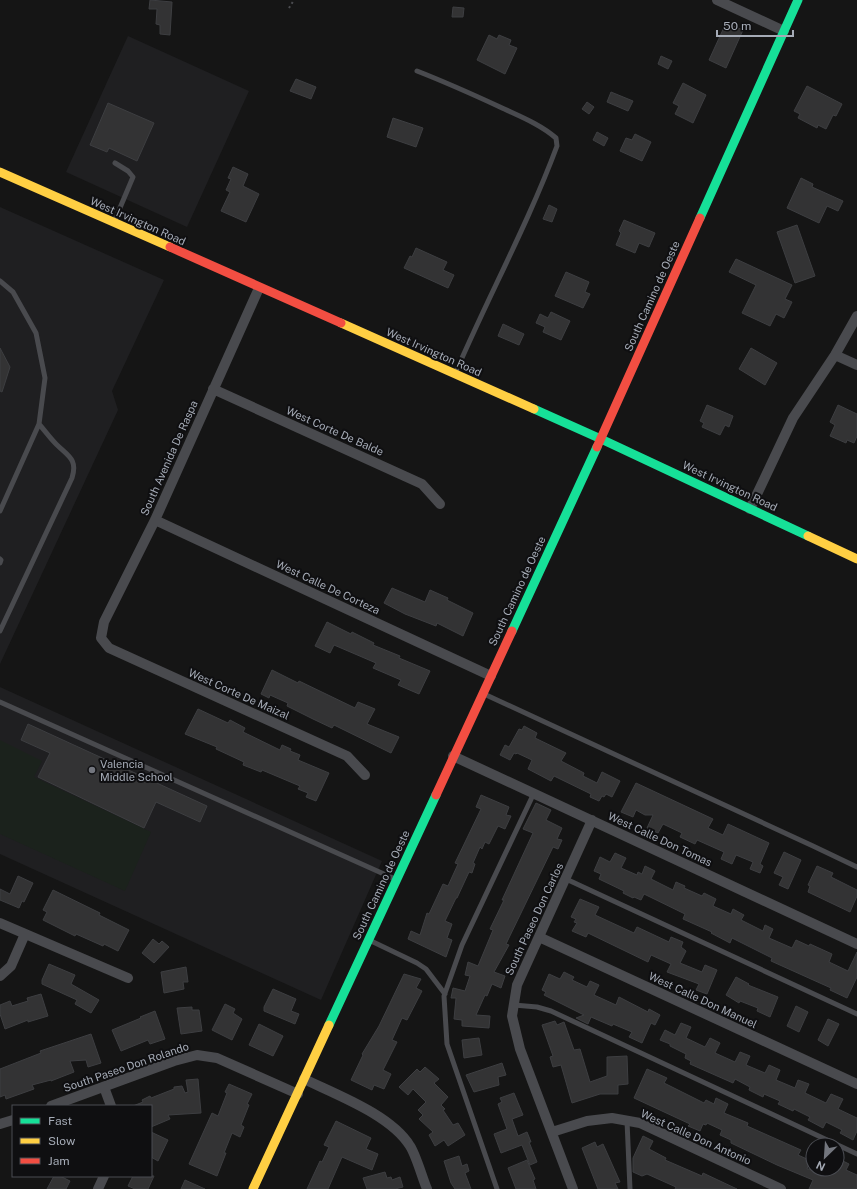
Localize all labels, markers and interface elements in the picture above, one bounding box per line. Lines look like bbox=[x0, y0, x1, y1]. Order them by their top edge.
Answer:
scale bar bbox=[717, 12, 793, 38]
text: 50 m bbox=[723, 19, 751, 33]
street label: West Irvington Road bbox=[88, 195, 188, 247]
street label: South Camino de Oeste bbox=[622, 239, 682, 353]
street label: West Irvington Road bbox=[384, 326, 484, 378]
street label: South Avenida De Raspa bbox=[138, 399, 200, 517]
street label: West Corte De Balde bbox=[284, 404, 386, 458]
street label: West Irvington Road bbox=[681, 459, 779, 513]
street label: South Camino de Oeste bbox=[486, 534, 548, 648]
street label: West Calle De Corteza bbox=[274, 558, 382, 616]
street label: West Corte De Maizal bbox=[187, 666, 291, 722]
place label: Valencia Middle School bbox=[100, 758, 173, 783]
marker: Valencia Middle School bbox=[87, 765, 97, 775]
street label: West Calle Don Tomas bbox=[606, 810, 714, 869]
street label: South Camino de Oeste bbox=[350, 828, 412, 942]
street label: South Paseo Don Carlos bbox=[503, 861, 565, 977]
street label: West Calle Don Manuel bbox=[647, 970, 759, 1030]
street label: South Paseo Don Rolando bbox=[62, 1040, 190, 1094]
legend bbox=[12, 1105, 152, 1177]
street label: West Calle Don Antonio bbox=[639, 1107, 753, 1167]
text: Fast bbox=[48, 1114, 73, 1128]
text: Slow bbox=[48, 1134, 76, 1148]
north arrow bbox=[805, 1137, 845, 1177]
text: Jam bbox=[48, 1154, 70, 1168]
text: N bbox=[814, 1159, 827, 1173]

